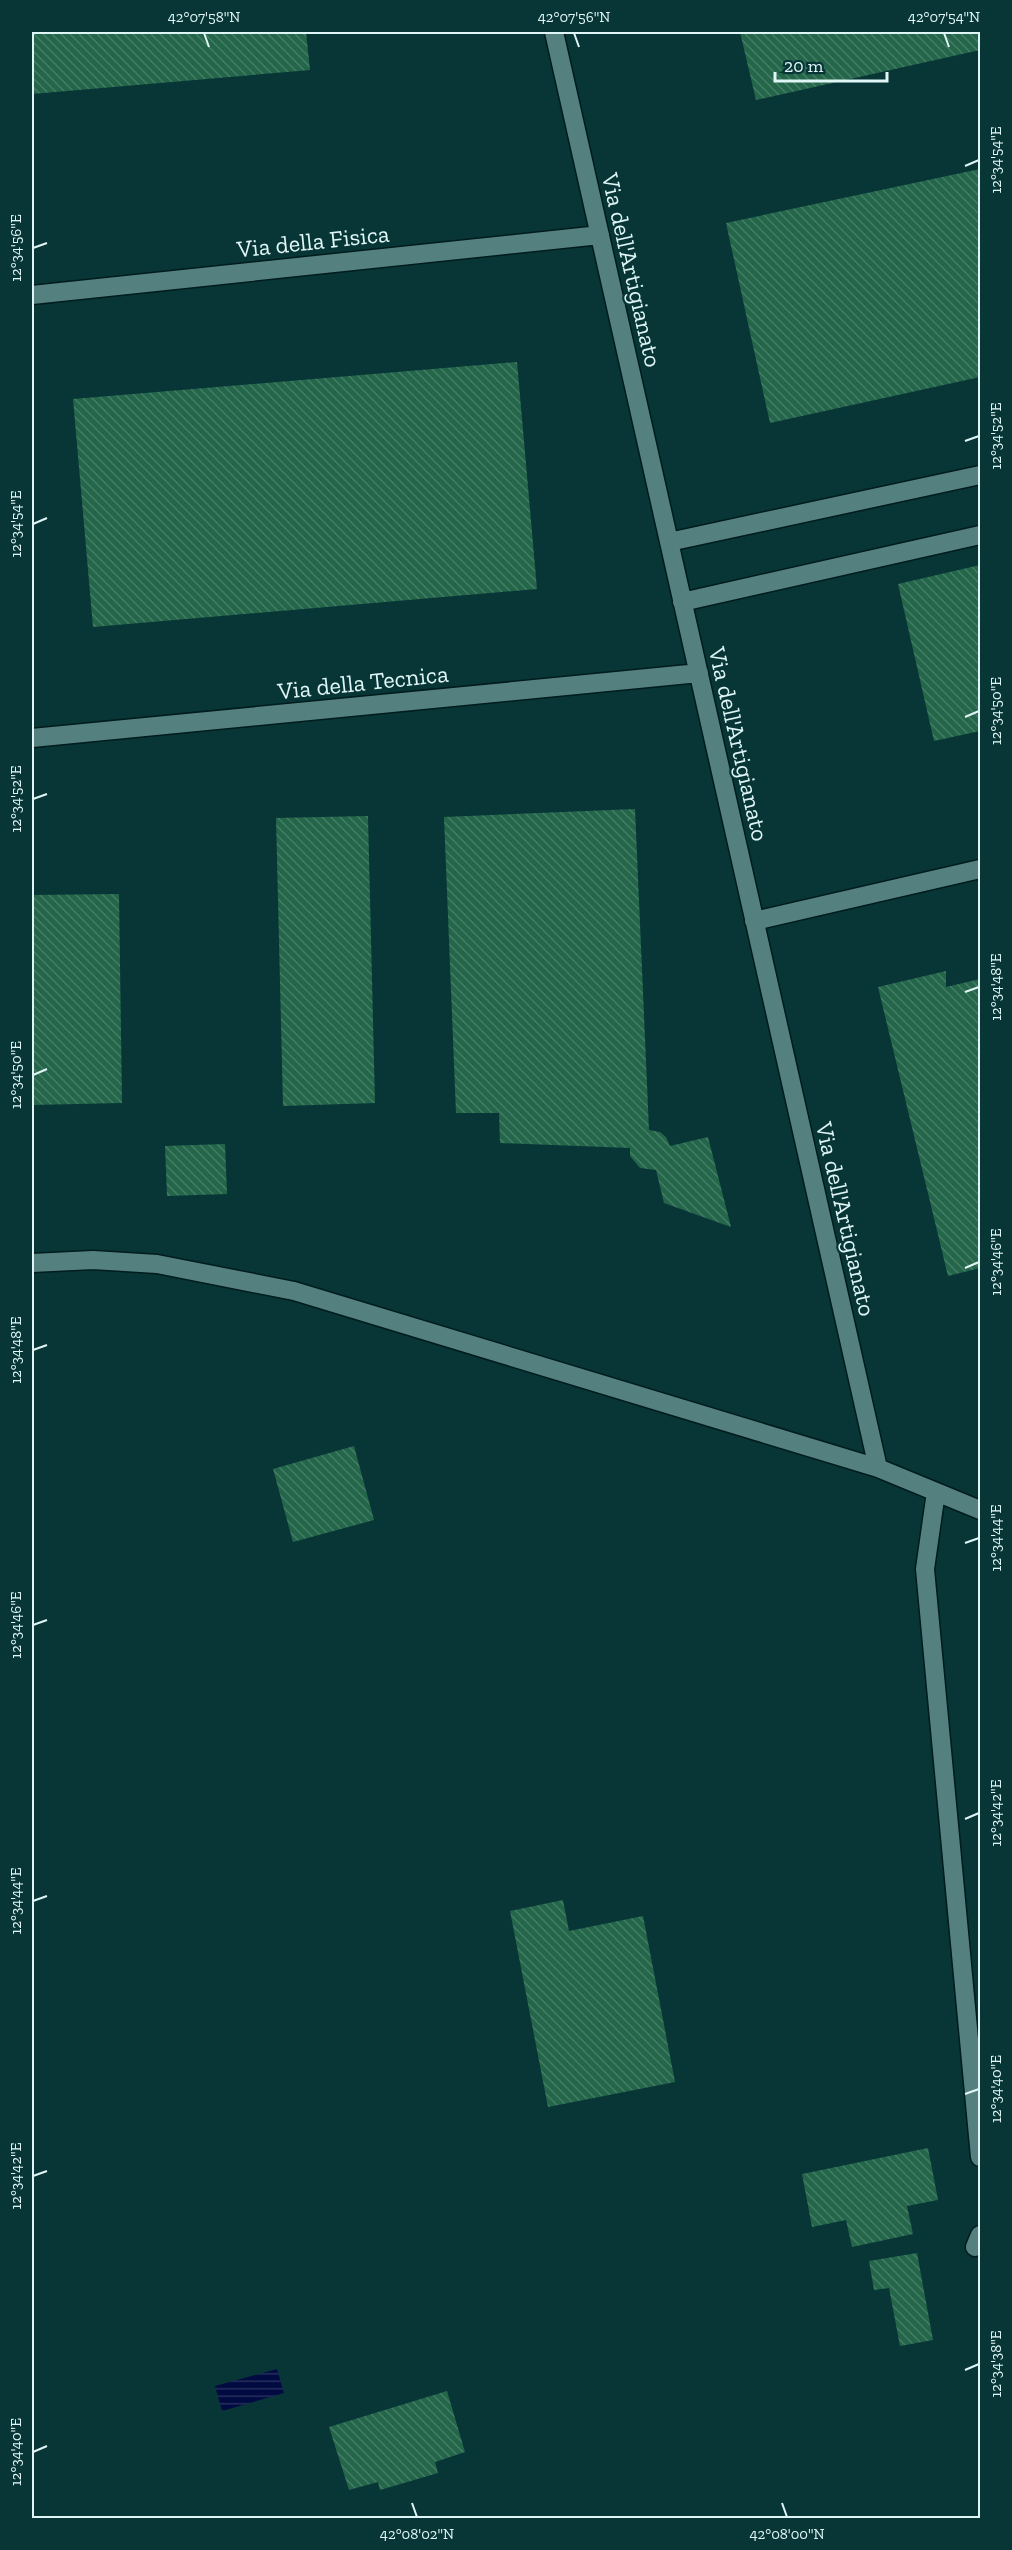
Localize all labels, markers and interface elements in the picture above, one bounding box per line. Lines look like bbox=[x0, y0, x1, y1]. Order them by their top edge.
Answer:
text: 42°07'58"N bbox=[168, 8, 240, 26]
text: 42°07'56"N bbox=[538, 8, 610, 26]
text: 42°07'54"N bbox=[908, 8, 980, 26]
scale bar bbox=[775, 45, 888, 83]
text: 20 m bbox=[784, 55, 824, 77]
text: 12°34'54"E bbox=[987, 126, 1005, 194]
street label: Via dell'Artigianato bbox=[595, 169, 668, 370]
text: 12°34'56"E bbox=[7, 214, 25, 282]
street label: Via della Fisica bbox=[234, 219, 391, 264]
text: 12°34'52"E bbox=[987, 402, 1005, 470]
text: 12°34'54"E bbox=[7, 490, 25, 558]
street label: Via dell'Artigianato bbox=[702, 643, 775, 844]
street label: Via della Tecnica bbox=[275, 659, 450, 705]
text: 12°34'50"E bbox=[987, 677, 1005, 745]
text: 12°34'52"E bbox=[7, 765, 25, 833]
text: 12°34'48"E bbox=[987, 953, 1005, 1021]
text: 12°34'50"E bbox=[7, 1041, 25, 1109]
street label: Via dell'Artigianato bbox=[809, 1118, 882, 1319]
text: 12°34'46"E bbox=[987, 1228, 1005, 1296]
text: 12°34'48"E bbox=[7, 1316, 25, 1384]
text: 12°34'44"E bbox=[987, 1504, 1005, 1572]
text: 12°34'46"E bbox=[7, 1591, 25, 1659]
text: 12°34'42"E bbox=[987, 1779, 1005, 1847]
text: 12°34'44"E bbox=[7, 1867, 25, 1935]
text: 12°34'40"E bbox=[987, 2055, 1005, 2123]
text: 12°34'42"E bbox=[7, 2142, 25, 2210]
text: 12°34'38"E bbox=[987, 2330, 1005, 2398]
text: 12°34'40"E bbox=[7, 2418, 25, 2486]
text: 42°08'02"N bbox=[380, 2525, 454, 2543]
text: 42°08'00"N bbox=[749, 2525, 825, 2543]

